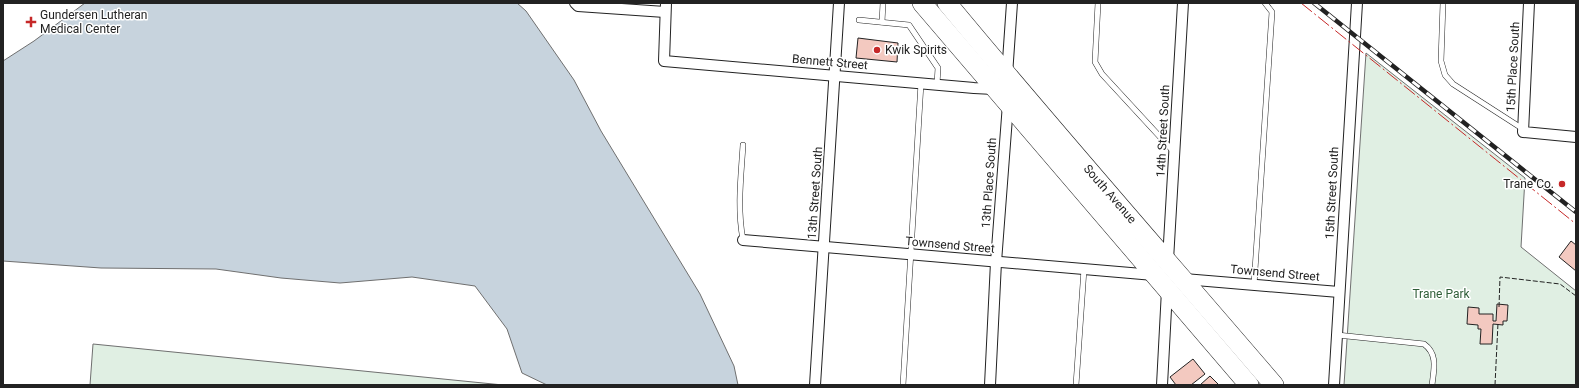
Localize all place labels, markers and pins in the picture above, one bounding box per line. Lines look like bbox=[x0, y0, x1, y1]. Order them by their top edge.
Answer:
place label: Gundersen Lutheran Medical Center bbox=[40, 8, 147, 36]
marker: Gundersen Lutheran Medical Center bbox=[25, 16, 37, 28]
place label: Kwik Spirits bbox=[885, 43, 947, 57]
marker: Kwik Spirits bbox=[872, 45, 882, 55]
place label: Trane Co. bbox=[1503, 177, 1554, 191]
marker: Trane Co. bbox=[1557, 179, 1567, 189]

